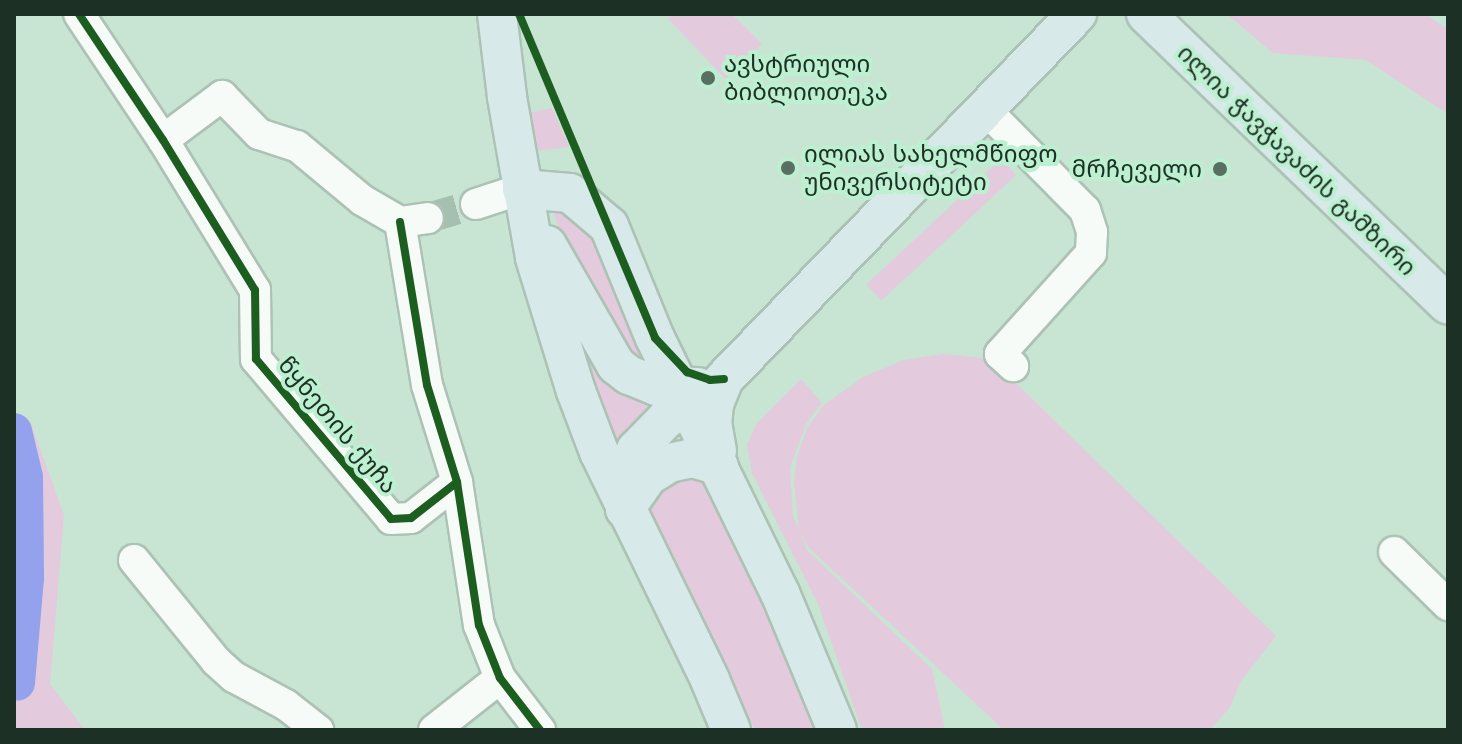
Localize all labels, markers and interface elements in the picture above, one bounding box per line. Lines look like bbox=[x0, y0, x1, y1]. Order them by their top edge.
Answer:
street label: ილია ჭავჭავაძის გამზირი bbox=[1172, 38, 1422, 282]
place label: ავსტრიული ბიბლიოთეკა bbox=[724, 50, 888, 106]
marker: ავსტრიული ბიბლიოთეკა bbox=[699, 69, 717, 87]
place label: ილიას სახელმწიფო უნივერსიტეტი bbox=[804, 140, 1058, 196]
place label: მრჩეველი bbox=[1072, 155, 1202, 183]
marker: მრჩეველი bbox=[1209, 158, 1231, 180]
marker: ილიას სახელმწიფო უნივერსიტეტი bbox=[779, 159, 797, 177]
street label: წყნეთის ქუჩა bbox=[272, 351, 404, 499]

